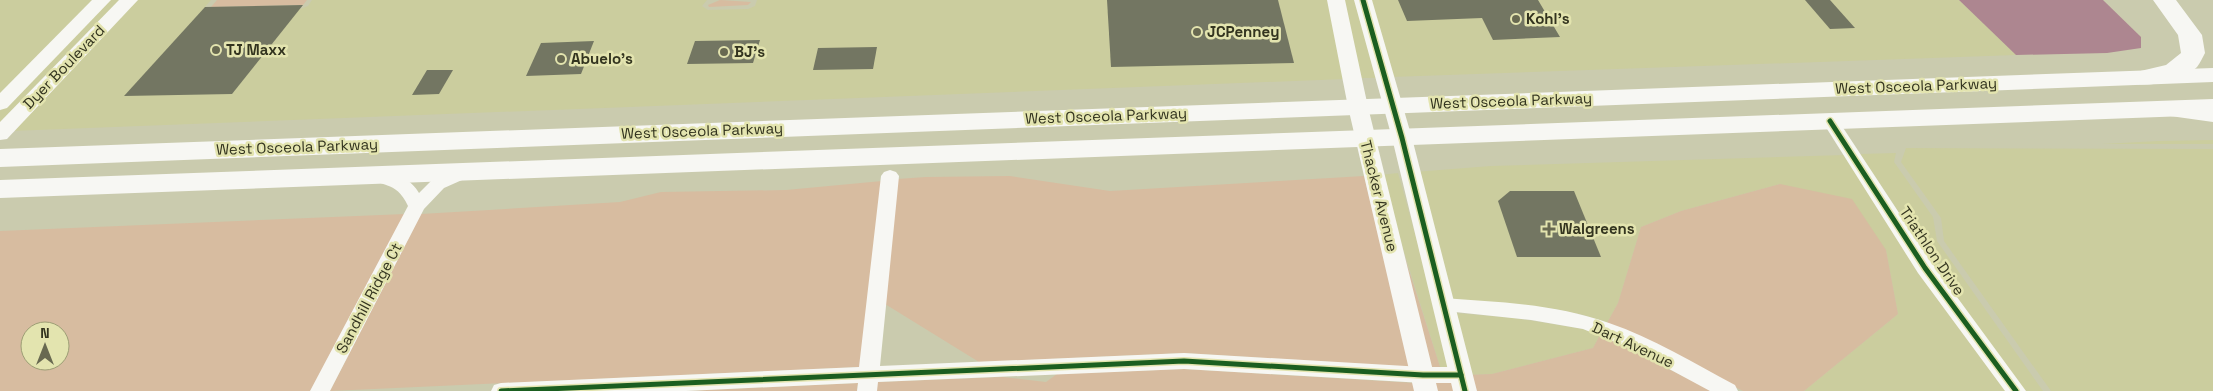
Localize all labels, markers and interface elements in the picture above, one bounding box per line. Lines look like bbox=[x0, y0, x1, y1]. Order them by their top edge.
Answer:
place label: Kohl's bbox=[1526, 9, 1570, 28]
marker: Kohl's bbox=[1510, 13, 1522, 25]
street label: Dyer Boulevard bbox=[19, 21, 109, 113]
place label: JCPenney bbox=[1207, 22, 1279, 41]
marker: JCPenney bbox=[1191, 26, 1203, 38]
place label: TJ Maxx bbox=[226, 40, 286, 59]
place label: BJ's bbox=[734, 42, 765, 61]
marker: TJ Maxx bbox=[210, 44, 222, 56]
marker: BJ's bbox=[718, 46, 730, 58]
place label: Abuelo's bbox=[571, 49, 633, 68]
marker: Abuelo's bbox=[555, 53, 567, 65]
street label: West Osceola Parkway bbox=[1835, 73, 1997, 98]
street label: West Osceola Parkway bbox=[1430, 88, 1592, 113]
street label: West Osceola Parkway bbox=[1025, 103, 1187, 128]
street label: West Osceola Parkway bbox=[621, 118, 783, 143]
street label: West Osceola Parkway bbox=[216, 134, 378, 159]
street label: Thacker Avenue bbox=[1356, 138, 1403, 254]
street label: Triathlon Drive bbox=[1896, 203, 1969, 299]
place label: Walgreens bbox=[1559, 219, 1635, 238]
marker: Walgreens bbox=[1543, 223, 1555, 235]
street label: Sandhill Ridge Ct bbox=[331, 239, 406, 356]
street label: Dart Avenue bbox=[1589, 317, 1677, 372]
north arrow bbox=[20, 321, 70, 371]
text: N bbox=[40, 324, 50, 342]

